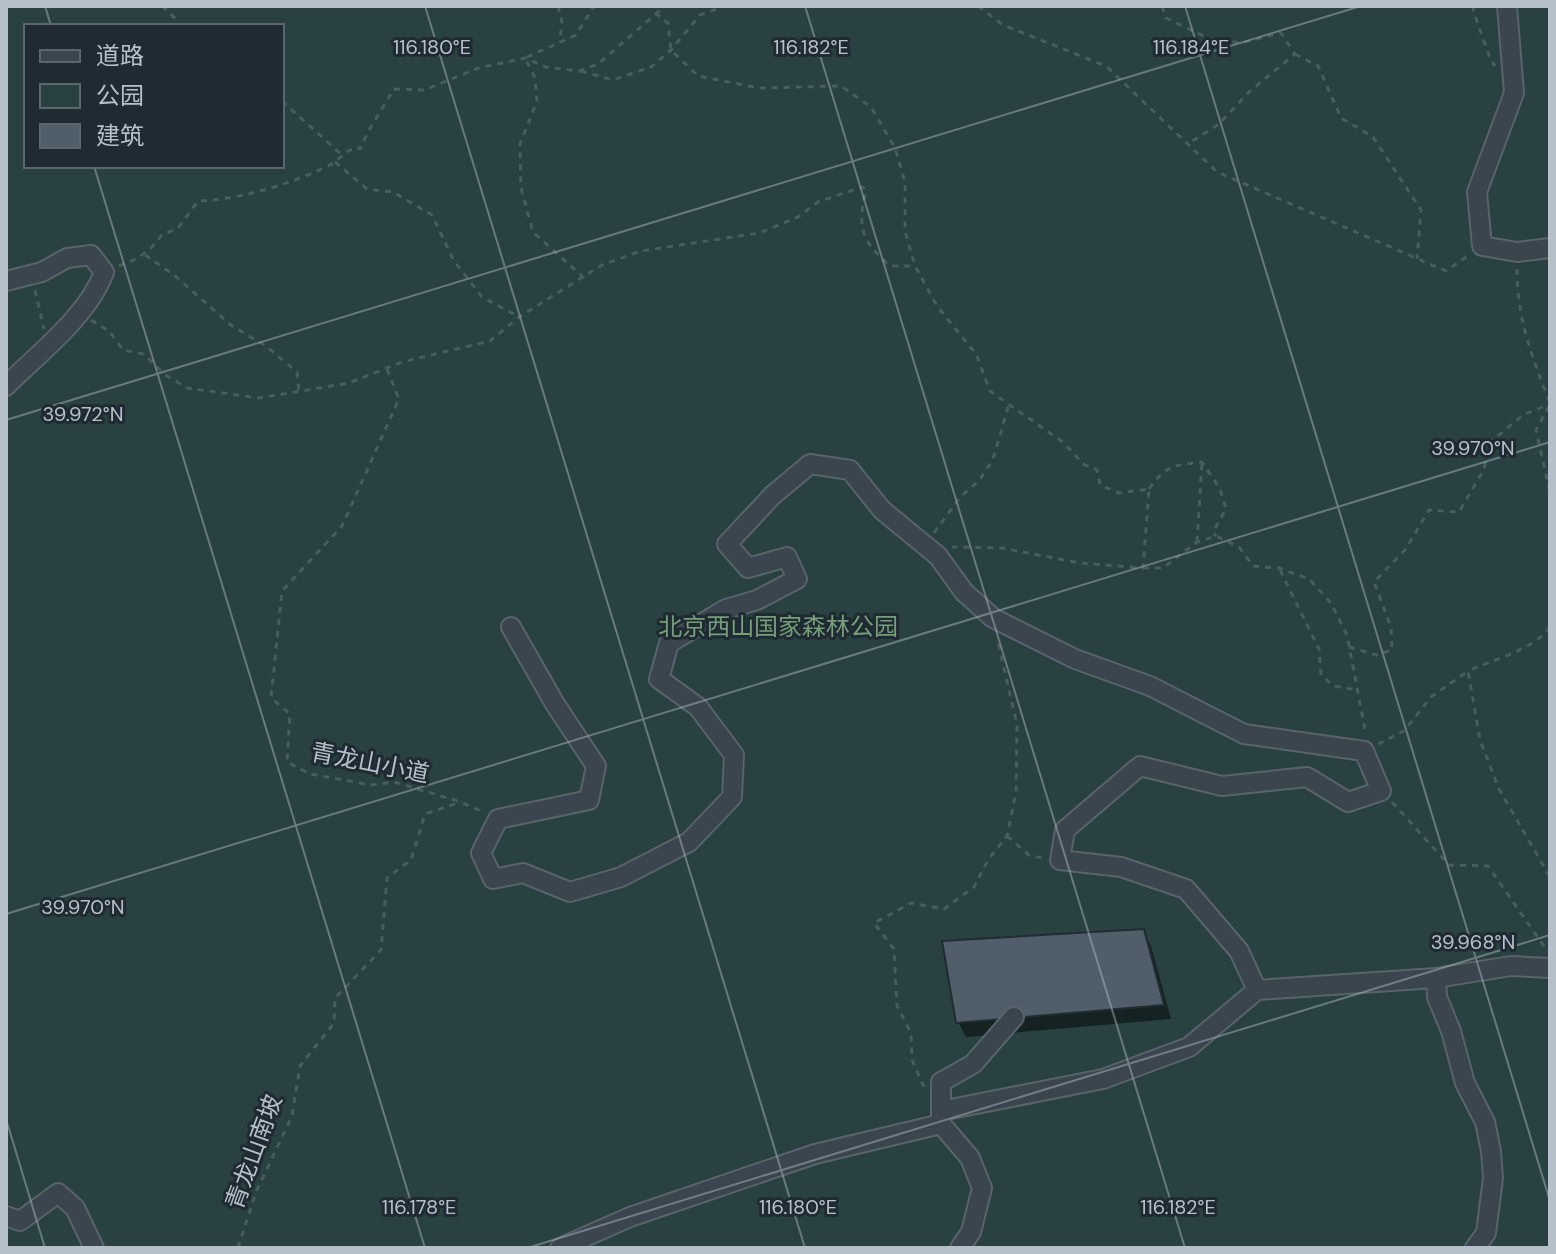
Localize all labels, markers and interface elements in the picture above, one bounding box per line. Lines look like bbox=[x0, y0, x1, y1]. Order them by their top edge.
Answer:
legend bbox=[24, 24, 284, 168]
text: 116.180°E bbox=[393, 34, 471, 60]
text: 116.182°E bbox=[773, 34, 849, 60]
text: 116.184°E bbox=[1153, 34, 1229, 60]
text: 道路 bbox=[96, 40, 144, 71]
text: 公园 bbox=[96, 80, 144, 111]
text: 建筑 bbox=[96, 120, 144, 151]
text: 39.972°N bbox=[43, 401, 123, 427]
text: 39.970°N bbox=[1431, 435, 1515, 461]
park label: 北京西山国家森林公园 bbox=[658, 611, 898, 642]
street label: 青龙山小道 bbox=[308, 736, 432, 789]
text: 39.970°N bbox=[41, 894, 125, 920]
text: 39.968°N bbox=[1431, 929, 1515, 955]
street label: 青龙山南坡 bbox=[218, 1090, 289, 1214]
text: 116.178°E bbox=[382, 1194, 456, 1220]
text: 116.180°E bbox=[759, 1194, 837, 1220]
text: 116.182°E bbox=[1140, 1194, 1216, 1220]

